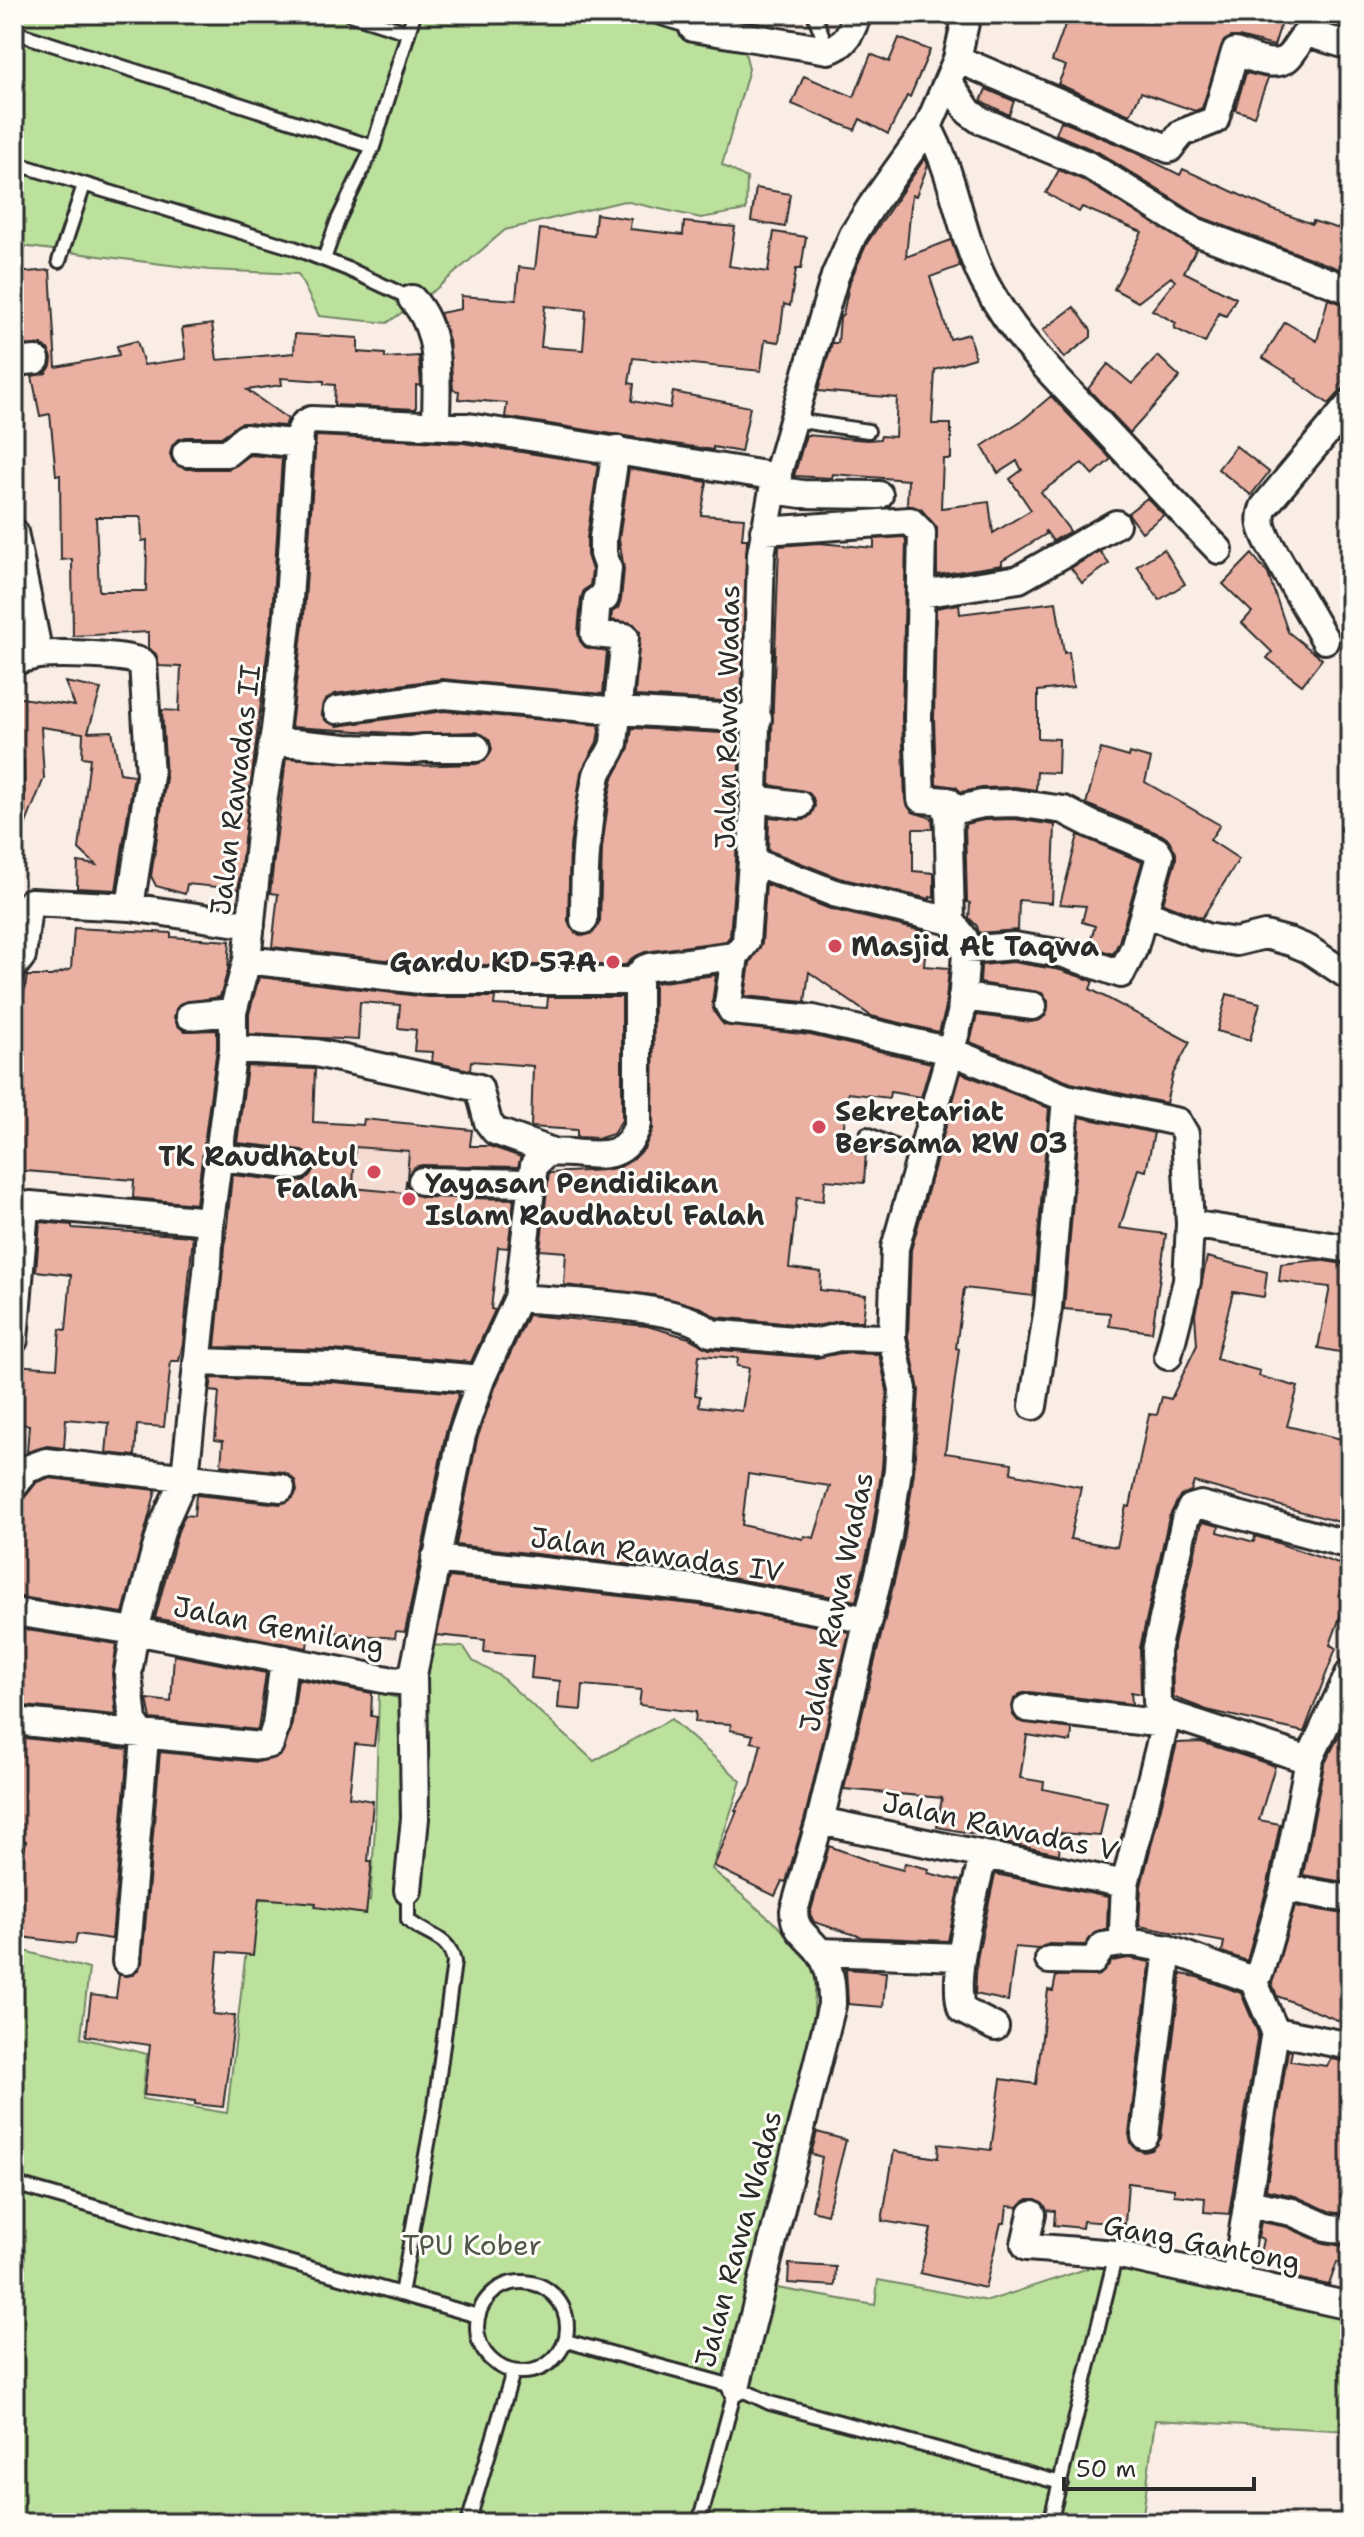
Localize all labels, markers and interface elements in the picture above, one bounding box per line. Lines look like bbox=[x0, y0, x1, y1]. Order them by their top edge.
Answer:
street label: Jalan Rawa Wadas bbox=[706, 584, 748, 850]
street label: Jalan Rawadas II bbox=[201, 662, 269, 918]
place label: Masjid At Taqwa bbox=[851, 927, 1099, 965]
marker: Masjid At Taqwa bbox=[826, 937, 844, 955]
place label: Gardu KD 57A bbox=[389, 943, 597, 981]
marker: Gardu KD 57A bbox=[604, 953, 622, 971]
place label: Sekretariat Bersama RW 03 bbox=[835, 1092, 1068, 1162]
marker: Sekretariat Bersama RW 03 bbox=[810, 1118, 828, 1136]
place label: TK Raudhatul Falah bbox=[158, 1137, 358, 1207]
marker: TK Raudhatul Falah bbox=[365, 1163, 383, 1181]
place label: Yayasan Pendidikan Islam Raudhatul Falah bbox=[425, 1164, 765, 1234]
marker: Yayasan Pendidikan Islam Raudhatul Falah bbox=[400, 1190, 418, 1208]
street label: Jalan Rawa Wadas bbox=[790, 1469, 882, 1735]
street label: Jalan Rawadas IV bbox=[528, 1517, 786, 1591]
street label: Jalan Gemilang bbox=[170, 1587, 388, 1665]
street label: Jalan Rawadas V bbox=[879, 1782, 1122, 1870]
street label: Jalan Rawa Wadas bbox=[685, 2106, 791, 2372]
street label: Gang Gantong bbox=[1100, 2205, 1304, 2281]
park label: TPU Kober bbox=[402, 2226, 542, 2264]
scale bar bbox=[1064, 2441, 1254, 2491]
text: 50 m bbox=[1076, 2453, 1136, 2485]

